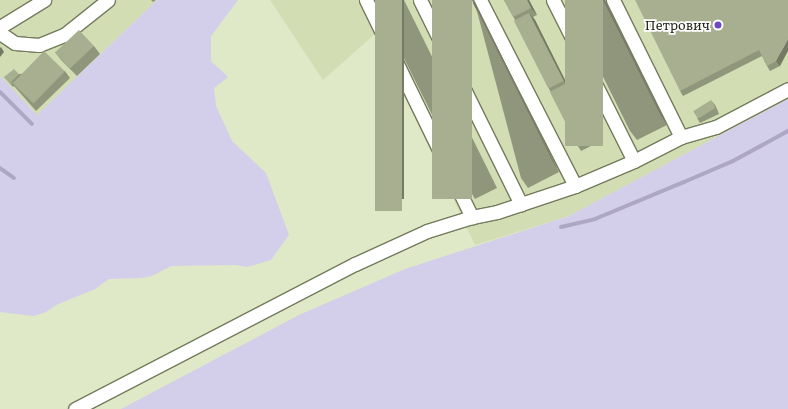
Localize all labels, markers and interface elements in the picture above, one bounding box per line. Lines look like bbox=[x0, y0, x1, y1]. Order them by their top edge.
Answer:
place label: Петрович bbox=[645, 17, 710, 33]
marker: Петрович bbox=[713, 20, 723, 30]

